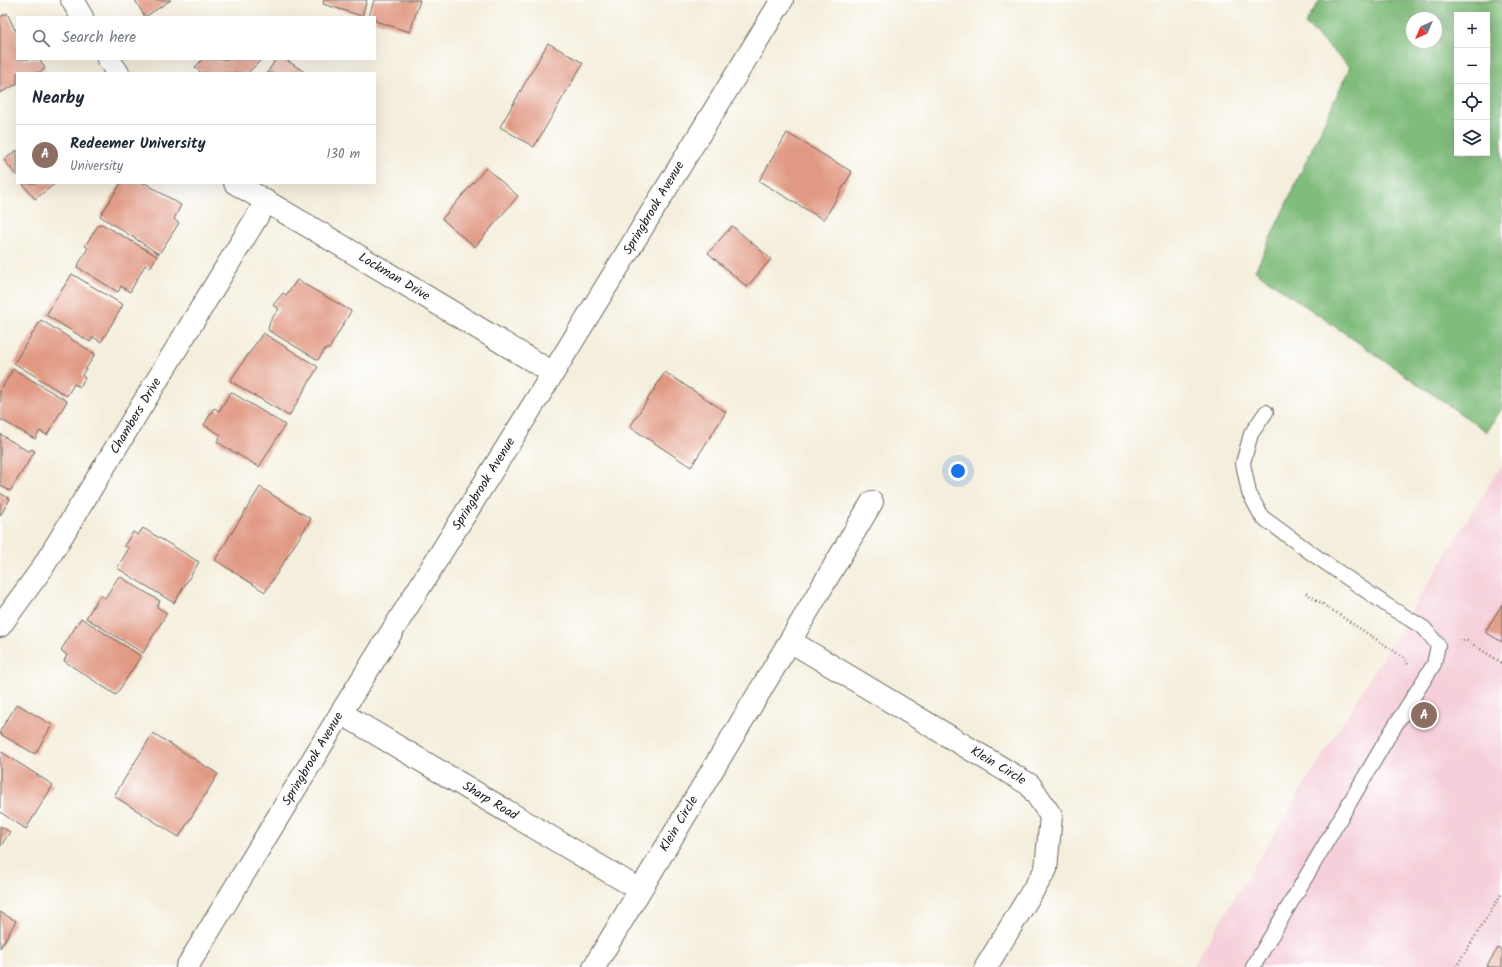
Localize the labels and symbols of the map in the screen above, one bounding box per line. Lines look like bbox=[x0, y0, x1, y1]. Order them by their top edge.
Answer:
north arrow bbox=[1406, 12, 1442, 48]
street label: Springbrook Avenue bbox=[618, 157, 690, 259]
street label: Lockman Drive bbox=[354, 247, 434, 307]
street label: Chambers Drive bbox=[105, 374, 167, 458]
street label: Springbrook Avenue bbox=[447, 433, 521, 535]
your location bbox=[948, 461, 968, 481]
pin: A bbox=[1411, 700, 1437, 730]
street label: Springbrook Avenue bbox=[277, 708, 349, 810]
street label: Klein Circle bbox=[966, 741, 1030, 791]
street label: Sharp Road bbox=[458, 776, 522, 826]
street label: Klein Circle bbox=[654, 792, 704, 856]

